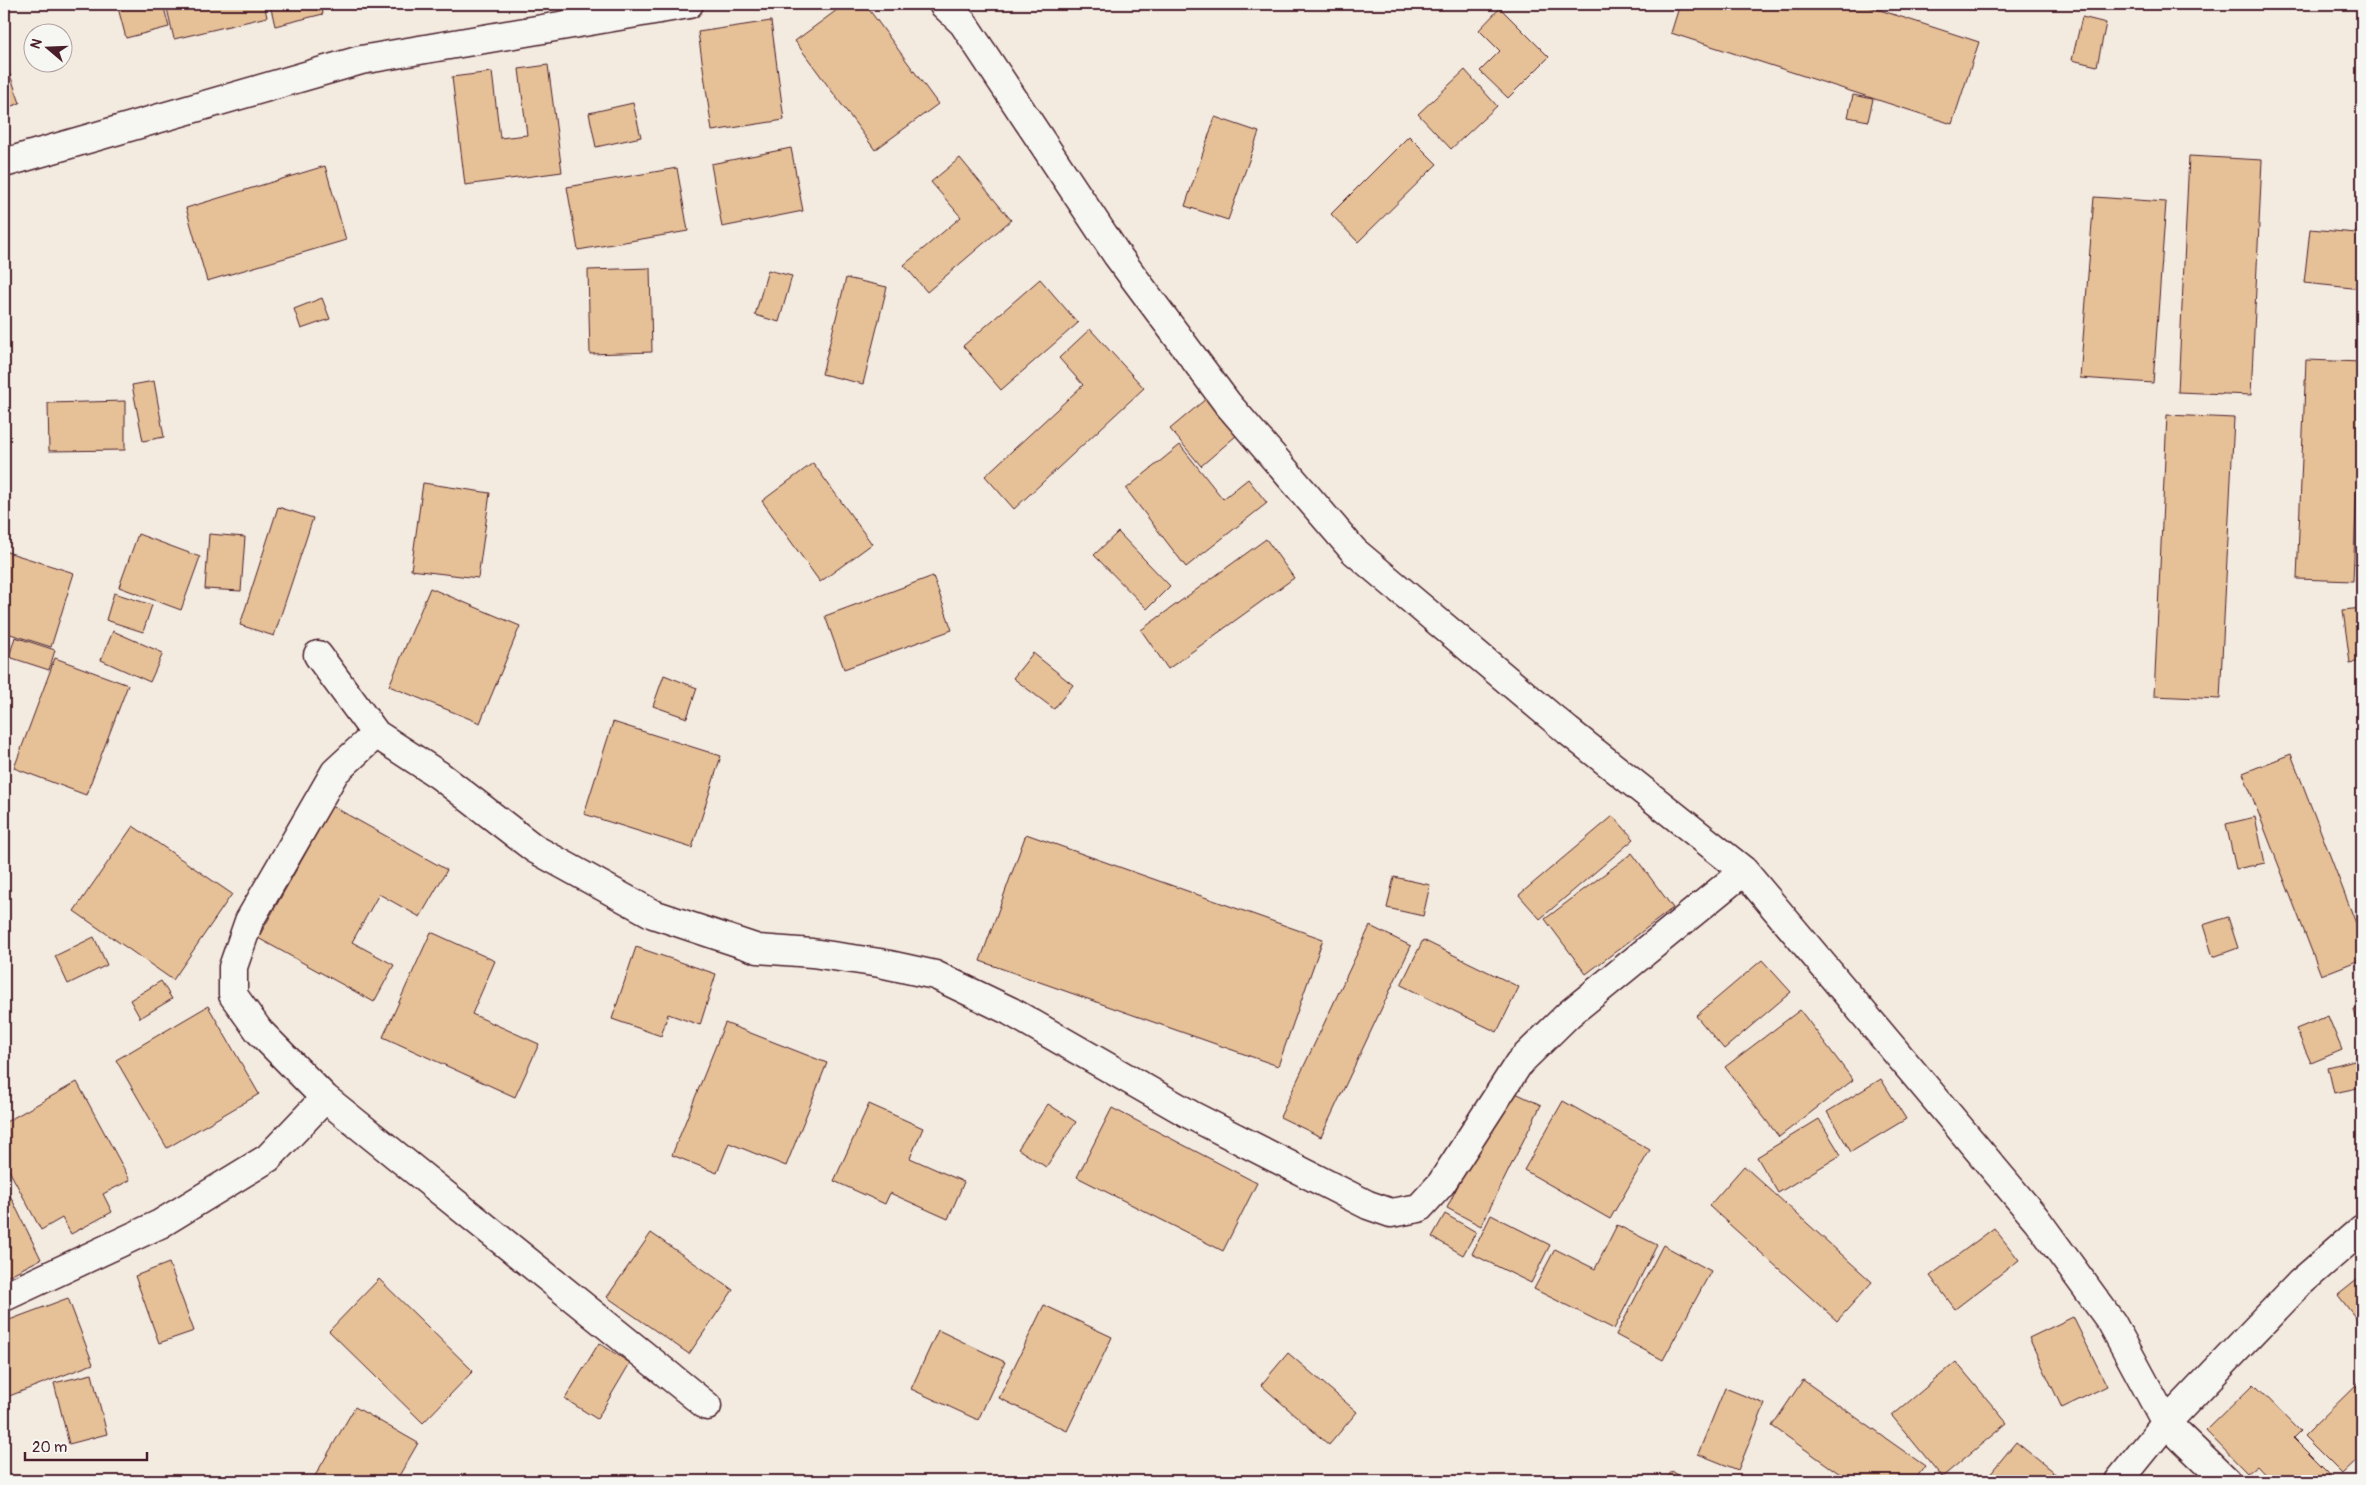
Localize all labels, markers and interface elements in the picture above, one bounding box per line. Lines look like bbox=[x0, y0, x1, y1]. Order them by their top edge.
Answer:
north arrow bbox=[22, 22, 72, 72]
text: N bbox=[27, 37, 46, 51]
scale bar bbox=[25, 1430, 148, 1462]
text: 20 m bbox=[32, 1438, 67, 1457]

